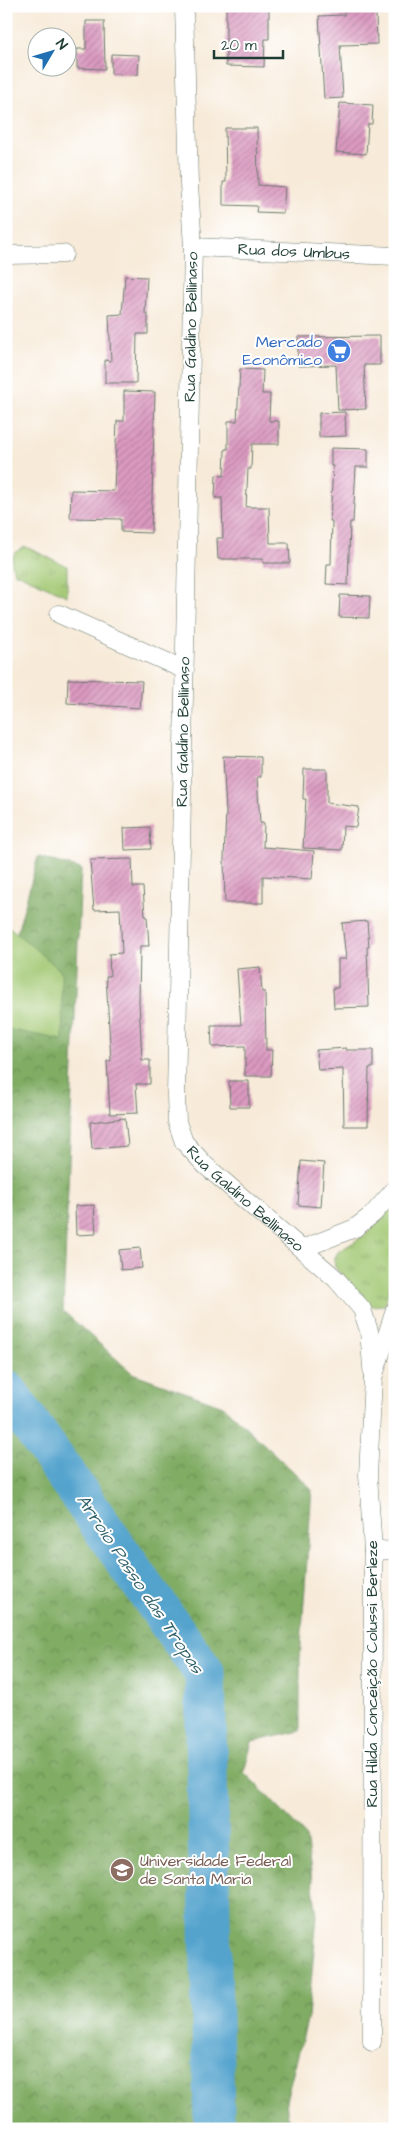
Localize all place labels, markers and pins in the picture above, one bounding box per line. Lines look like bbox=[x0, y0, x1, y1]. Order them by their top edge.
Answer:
place label: Mercado Econômico bbox=[242, 331, 322, 371]
supermarket icon: Mercado Econômico bbox=[326, 338, 352, 364]
place label: Universidade Federal de Santa Maria bbox=[140, 1850, 291, 1890]
school or university icon: Universidade Federal de Santa Maria bbox=[109, 1857, 135, 1883]

